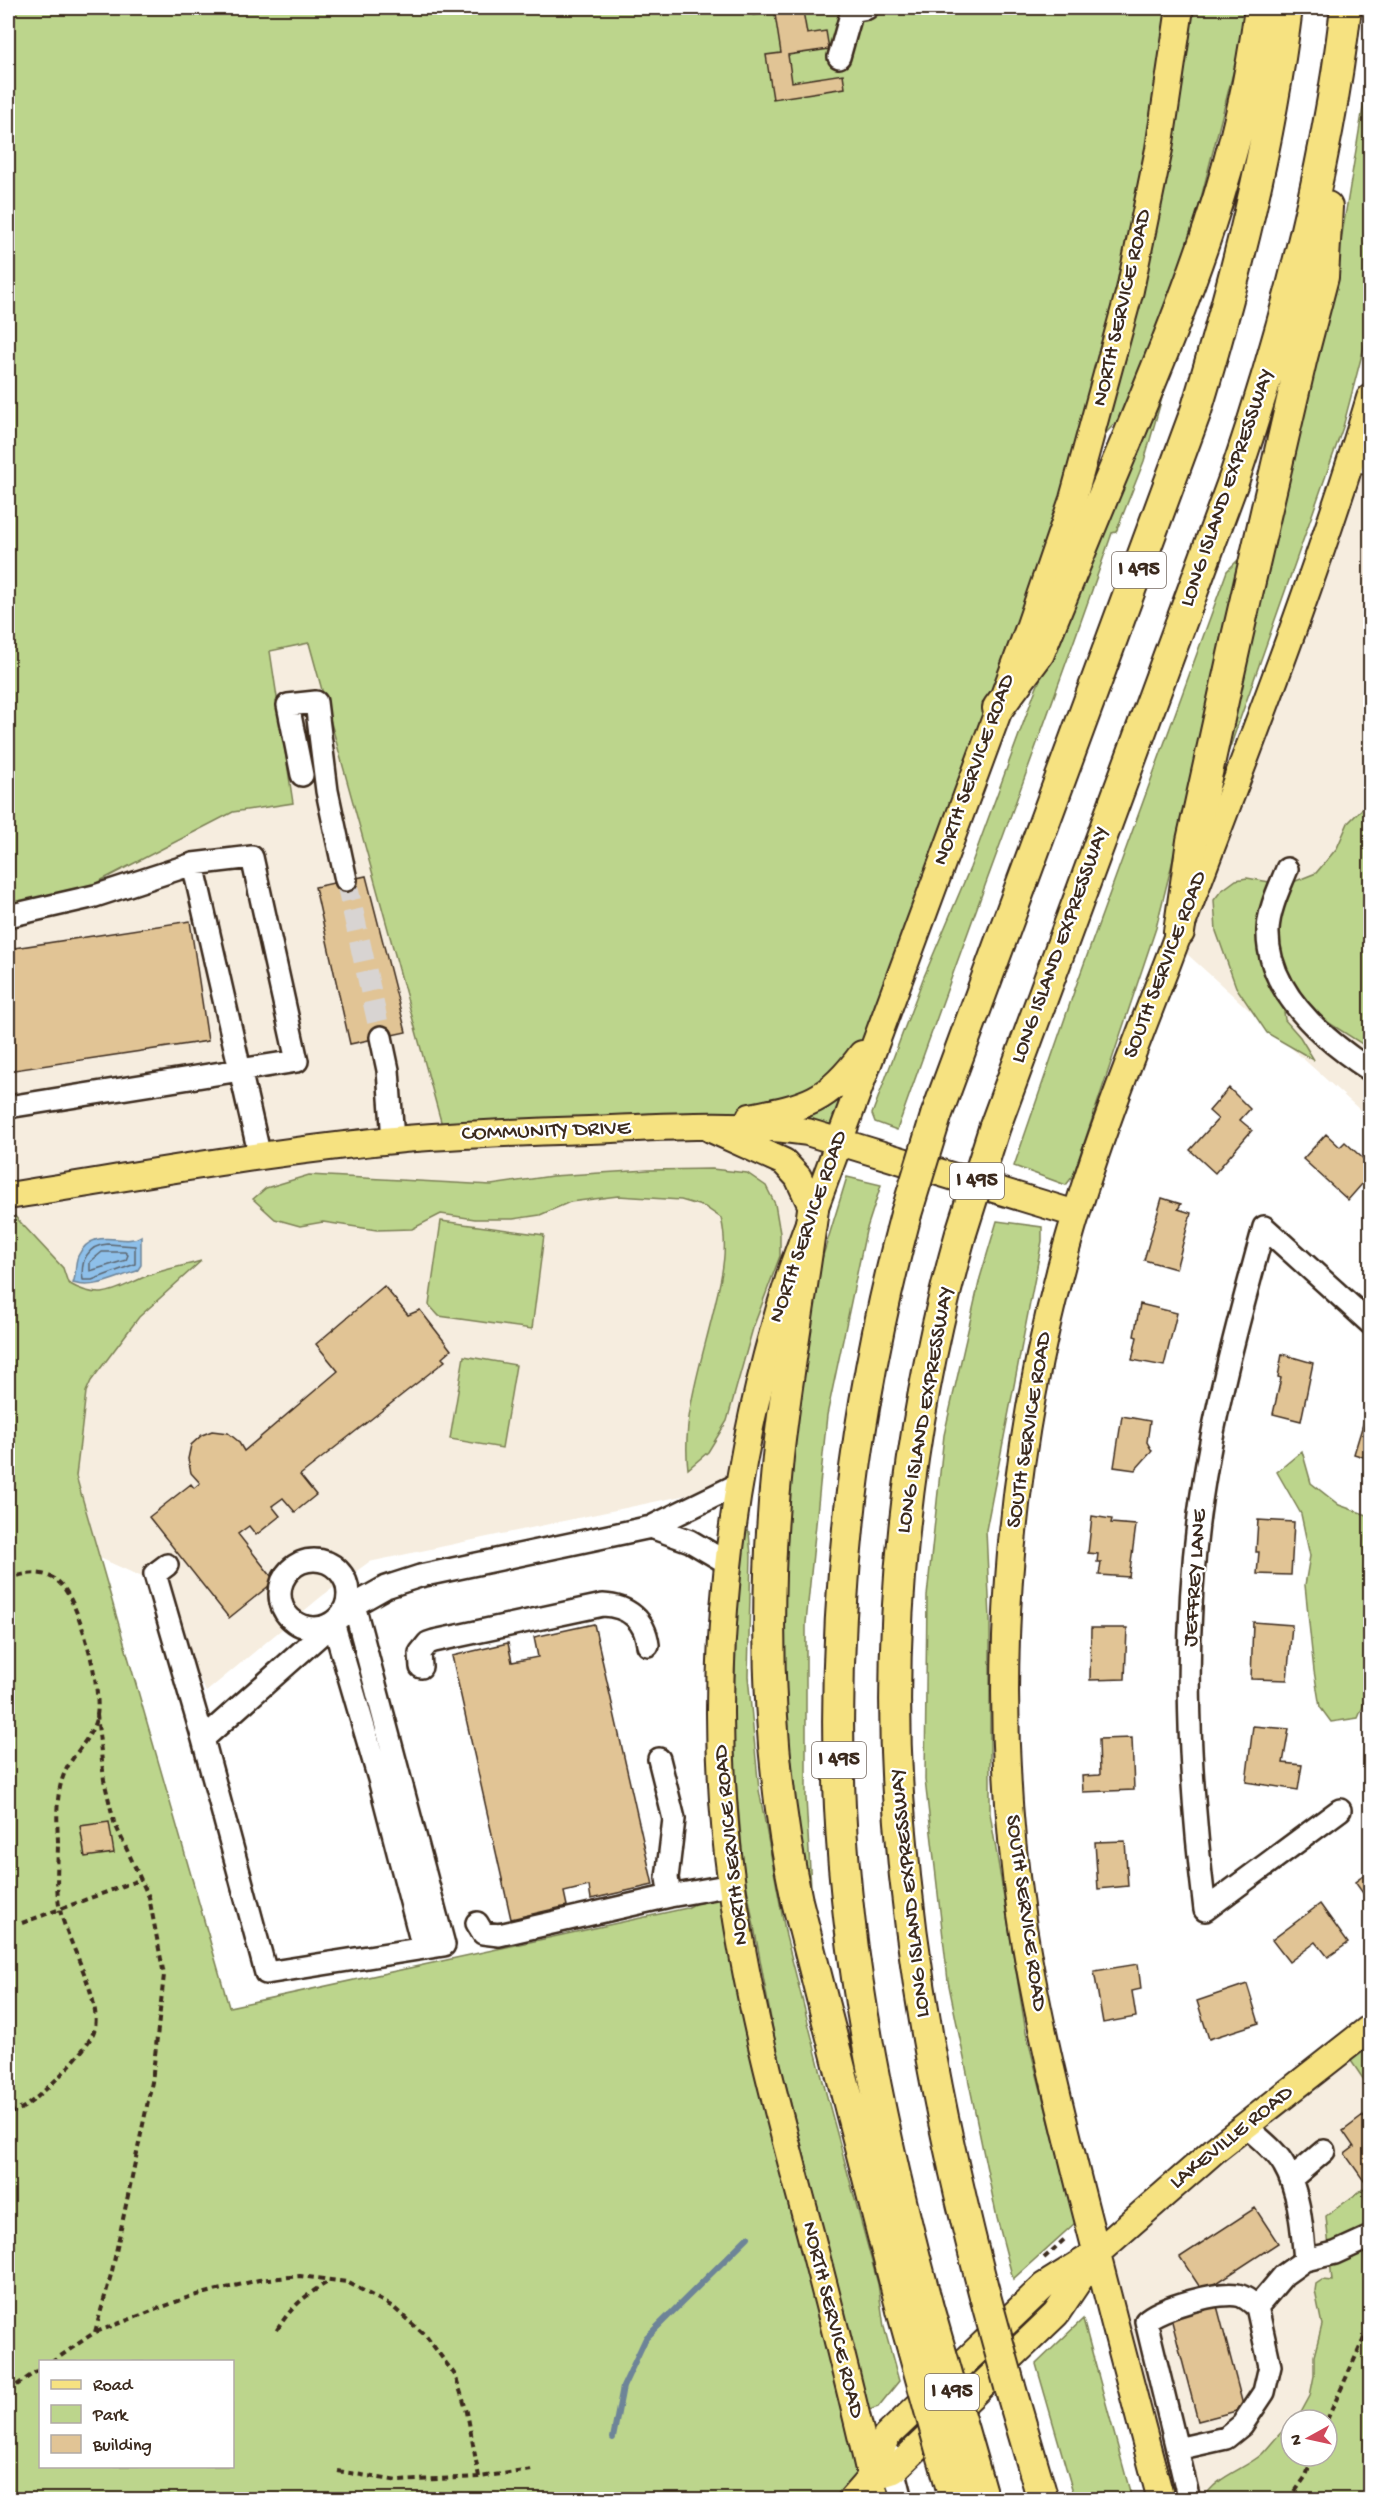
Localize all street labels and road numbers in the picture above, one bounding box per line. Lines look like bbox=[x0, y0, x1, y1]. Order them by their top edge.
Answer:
street label: NORTH SERVICE ROAD bbox=[1088, 206, 1158, 409]
street label: LONG ISLAND EXPRESSWAY bbox=[1175, 365, 1281, 611]
road number: I 495 bbox=[1112, 552, 1166, 588]
street label: NORTH SERVICE ROAD bbox=[928, 670, 1022, 869]
street label: LONG ISLAND EXPRESSWAY bbox=[1006, 823, 1116, 1067]
street label: SOUTH SERVICE ROAD bbox=[1118, 867, 1214, 1062]
street label: COMMUNITY DRIVE bbox=[461, 1116, 632, 1148]
street label: NORTH SERVICE ROAD bbox=[764, 1127, 854, 1326]
road number: I 495 bbox=[950, 1163, 1004, 1199]
street label: LONG ISLAND EXPRESSWAY bbox=[891, 1285, 961, 1535]
street label: SOUTH SERVICE ROAD bbox=[1002, 1329, 1058, 1530]
street label: JEFFREY LANE bbox=[1178, 1507, 1214, 1648]
road number: I 495 bbox=[812, 1742, 866, 1778]
street label: NORTH SERVICE ROAD bbox=[708, 1743, 755, 1946]
street label: LONG ISLAND EXPRESSWAY bbox=[885, 1767, 937, 2019]
street label: SOUTH SERVICE ROAD bbox=[998, 1813, 1052, 2014]
street label: LAKEVILLE ROAD bbox=[1165, 2080, 1300, 2196]
street label: NORTH SERVICE ROAD bbox=[795, 2219, 869, 2421]
road number: I 495 bbox=[925, 2374, 979, 2410]

